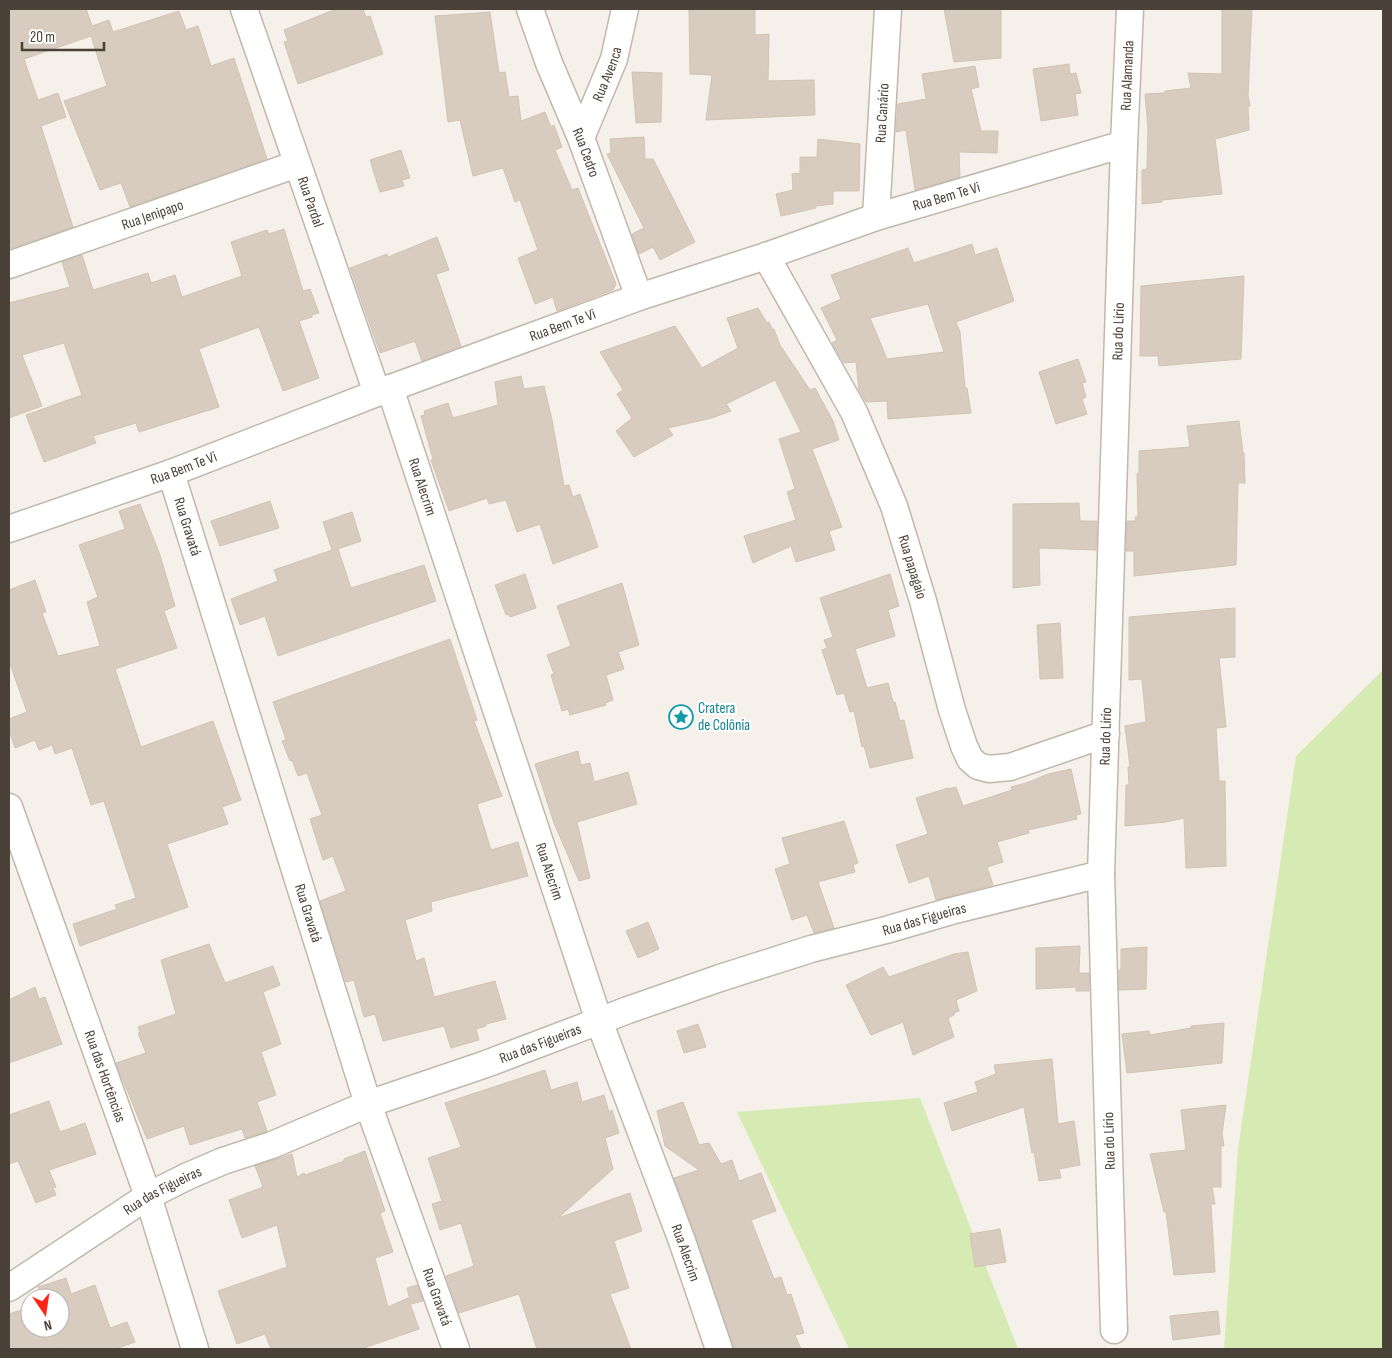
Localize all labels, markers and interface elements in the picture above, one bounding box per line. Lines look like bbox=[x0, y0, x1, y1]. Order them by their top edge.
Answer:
scale bar bbox=[22, 20, 105, 52]
text: 20 m bbox=[30, 28, 55, 47]
street label: Rua Alamanda bbox=[1116, 40, 1139, 111]
street label: Rua Avenca bbox=[588, 45, 626, 105]
street label: Rua Canário bbox=[871, 83, 894, 144]
street label: Rua Cedro bbox=[568, 125, 603, 180]
street label: Rua Pardal bbox=[293, 174, 328, 230]
street label: Rua Bem Te Vi bbox=[911, 178, 983, 216]
street label: Rua Jenipapo bbox=[119, 196, 186, 235]
street label: Rua do Lírio bbox=[1108, 302, 1129, 361]
street label: Rua Bem Te Vi bbox=[527, 305, 599, 346]
street label: Rua Bem Te Vi bbox=[148, 447, 220, 489]
street label: Rua Alecrim bbox=[404, 456, 440, 518]
street label: Rua Gravatá bbox=[169, 495, 205, 558]
street label: Rua papagaio bbox=[893, 533, 931, 601]
place label: Cratera de Colônia bbox=[698, 699, 750, 735]
place icon: Cratera de Colônia bbox=[668, 704, 694, 730]
street label: Rua do Lírio bbox=[1095, 707, 1116, 766]
street label: Rua Alecrim bbox=[531, 840, 567, 903]
street label: Rua Gravatá bbox=[290, 882, 326, 945]
street label: Rua das Figueiras bbox=[880, 899, 968, 941]
street label: Rua das Figueiras bbox=[497, 1020, 584, 1068]
street label: Rua das Hortências bbox=[80, 1028, 130, 1125]
street label: Rua do Lírio bbox=[1099, 1112, 1120, 1170]
street label: Rua das Figueiras bbox=[120, 1162, 205, 1220]
street label: Rua Alecrim bbox=[666, 1221, 704, 1284]
street label: Rua Gravatá bbox=[418, 1265, 456, 1329]
north arrow bbox=[20, 1288, 70, 1338]
text: N bbox=[42, 1316, 53, 1334]

